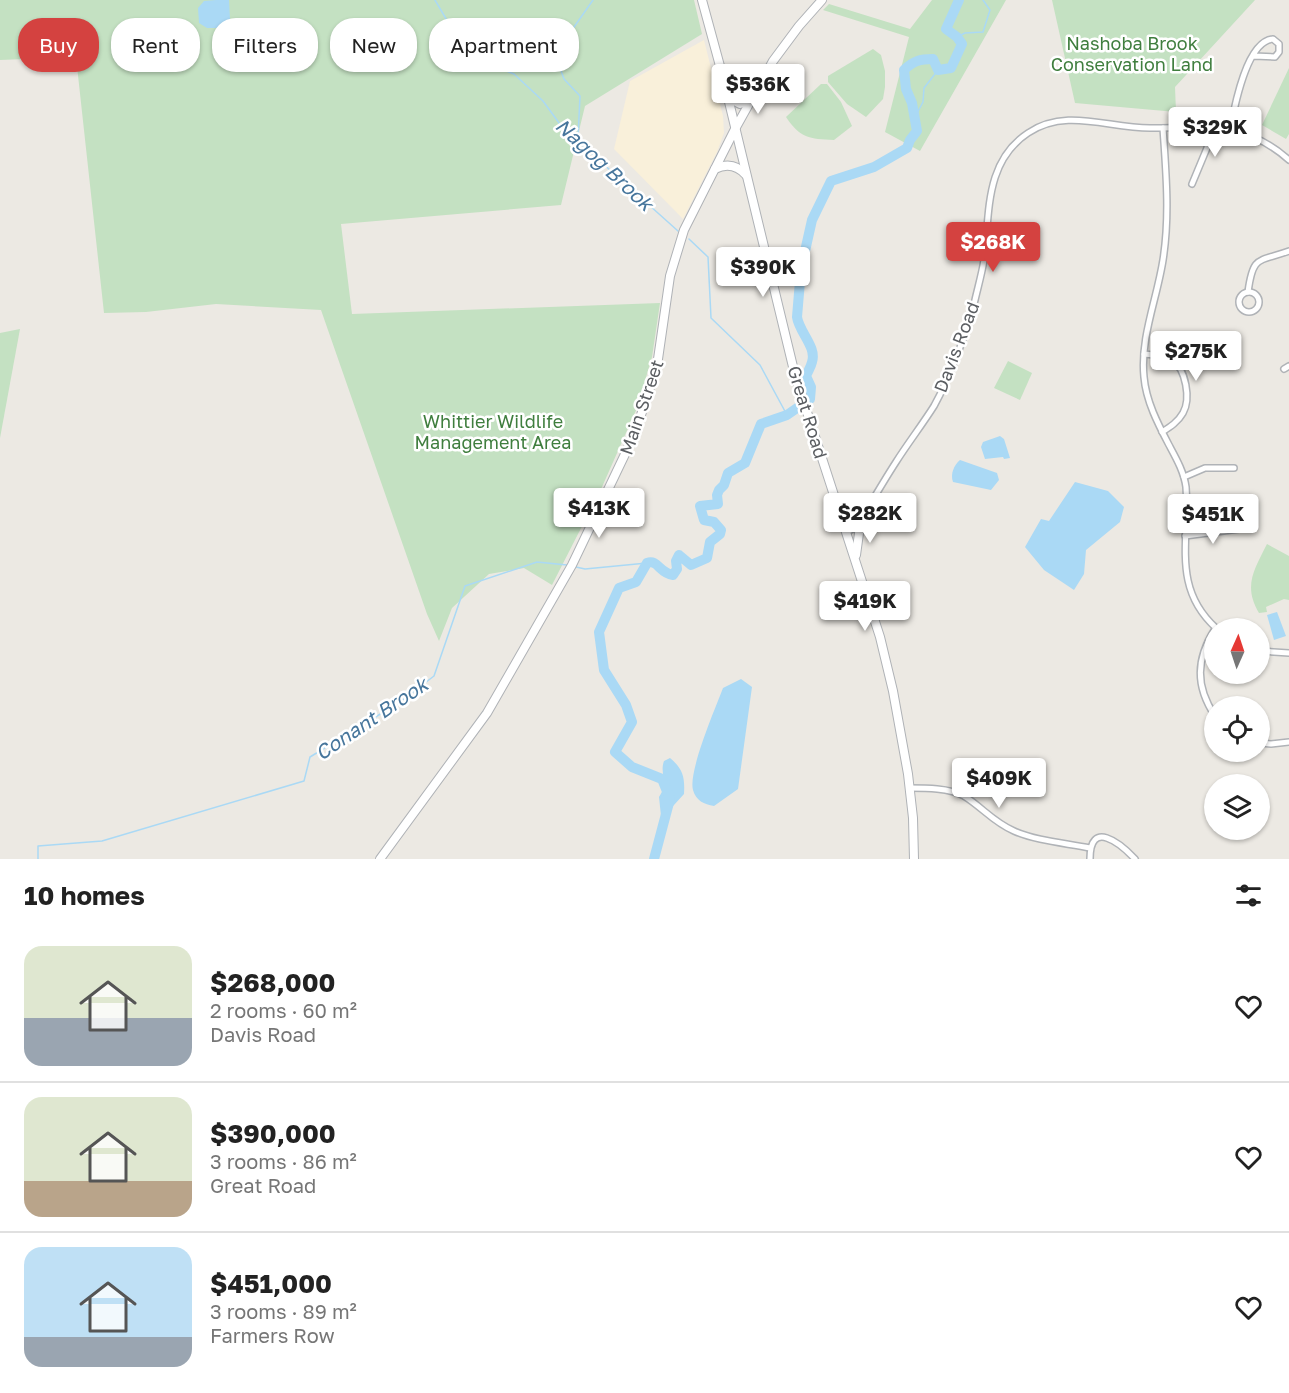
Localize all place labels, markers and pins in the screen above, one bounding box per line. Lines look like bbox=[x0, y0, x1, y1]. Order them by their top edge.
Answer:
pin: $536K bbox=[716, 64, 800, 115]
pin: $329K bbox=[1173, 107, 1257, 158]
pin: $268K bbox=[951, 222, 1035, 273]
pin: $390K bbox=[721, 247, 805, 298]
pin: $275K bbox=[1154, 331, 1238, 382]
pin: $413K bbox=[557, 488, 641, 539]
pin: $282K bbox=[828, 493, 912, 544]
pin: $451K bbox=[1171, 494, 1255, 545]
pin: $419K bbox=[823, 581, 907, 632]
pin: $409K bbox=[957, 758, 1041, 809]

